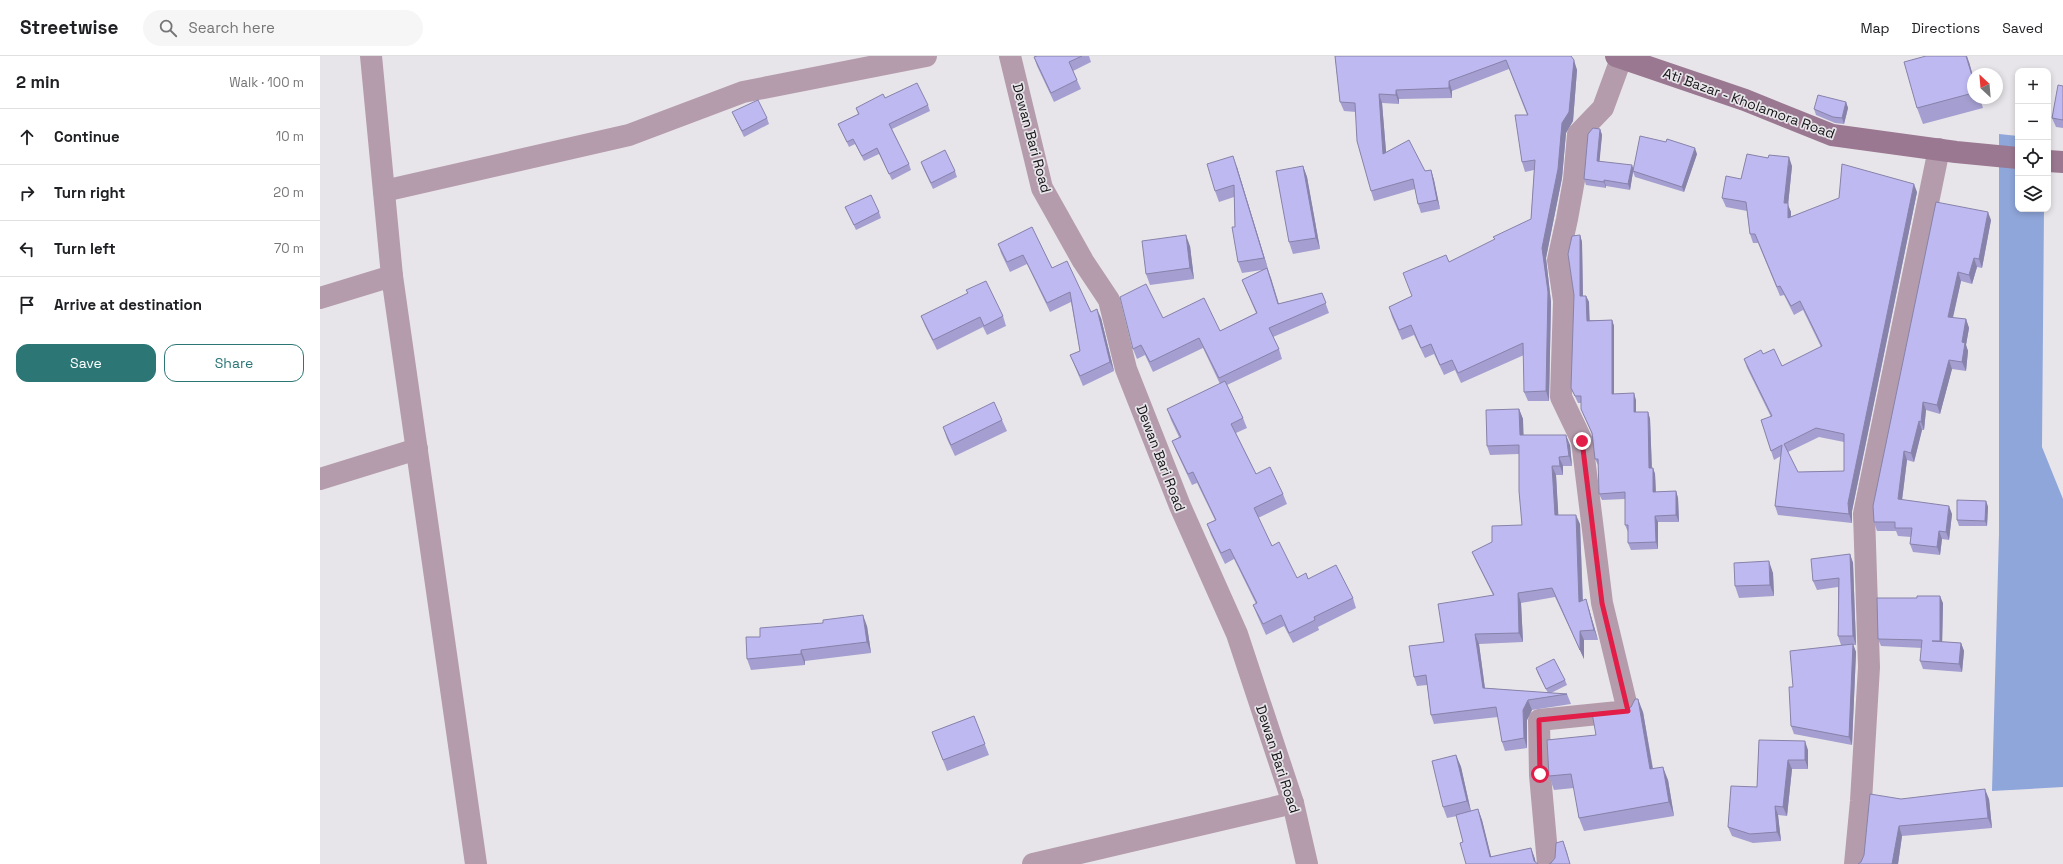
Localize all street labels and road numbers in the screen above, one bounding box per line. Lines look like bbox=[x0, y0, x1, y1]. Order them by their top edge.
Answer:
street label: Ati Bazar - Kholamora Road bbox=[1661, 63, 1837, 143]
street label: Dewan Bari Road bbox=[1009, 81, 1055, 195]
street label: Dewan Bari Road bbox=[1132, 402, 1190, 514]
street label: Dewan Bari Road bbox=[1252, 703, 1304, 815]

